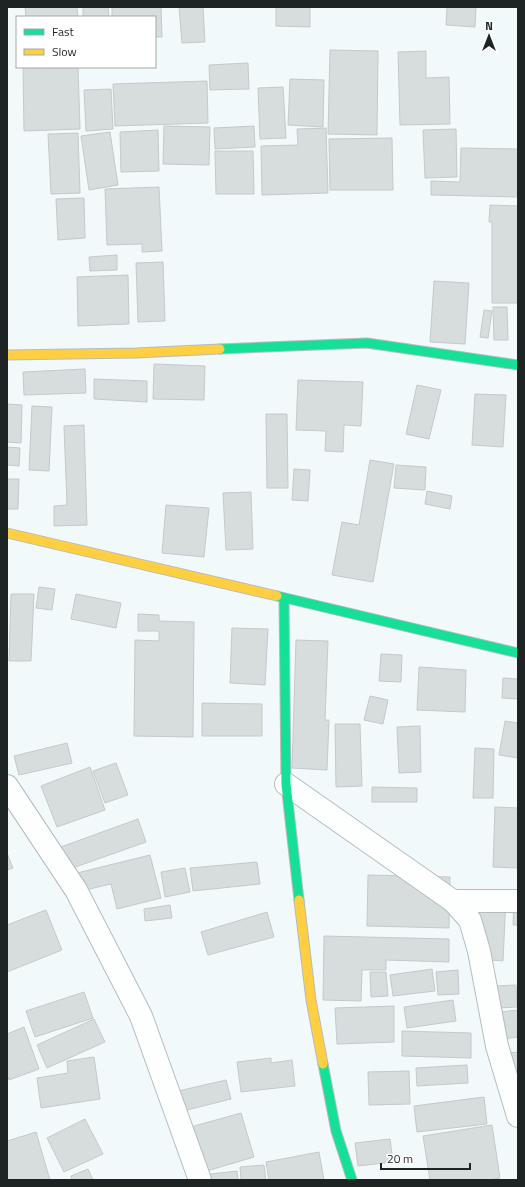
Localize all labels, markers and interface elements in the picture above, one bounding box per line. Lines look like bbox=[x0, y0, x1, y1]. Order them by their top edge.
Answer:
legend bbox=[16, 16, 156, 68]
north arrow bbox=[469, 16, 509, 56]
text: N bbox=[485, 18, 493, 34]
text: Fast bbox=[52, 22, 75, 41]
text: Slow bbox=[52, 42, 77, 61]
scale bar bbox=[381, 1145, 470, 1171]
text: 20 m bbox=[387, 1149, 413, 1168]

